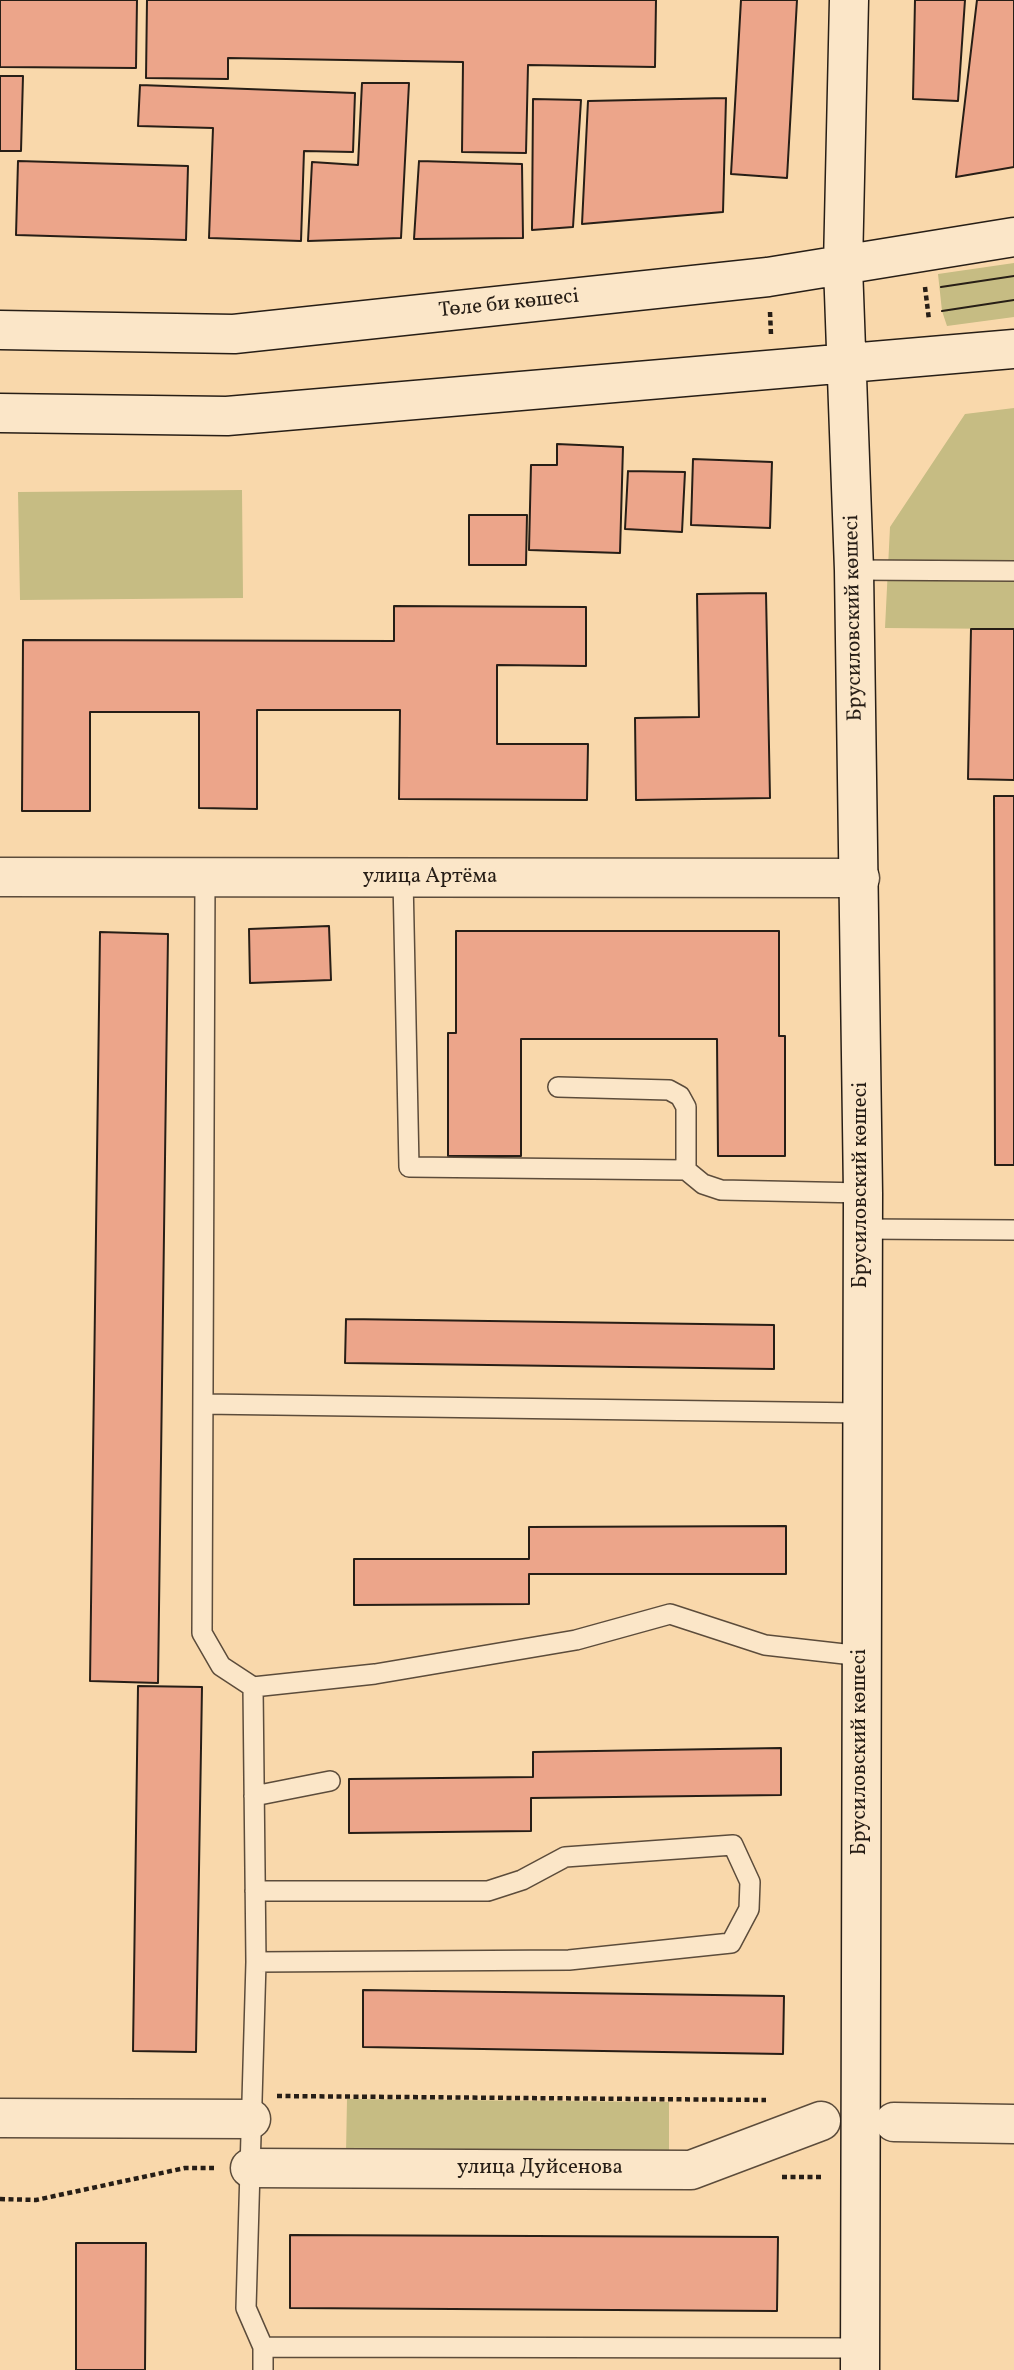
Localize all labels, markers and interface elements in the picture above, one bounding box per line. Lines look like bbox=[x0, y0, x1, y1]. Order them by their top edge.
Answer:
street label: Төле би көшесі bbox=[438, 285, 580, 325]
street label: Брусиловский көшесі bbox=[841, 514, 869, 722]
street label: улица Артёма bbox=[363, 865, 497, 891]
street label: Брусиловский көшесі bbox=[849, 1082, 875, 1288]
street label: Брусиловский көшесі bbox=[848, 1649, 874, 1855]
street label: улица Дуйсенова bbox=[457, 2156, 623, 2182]

